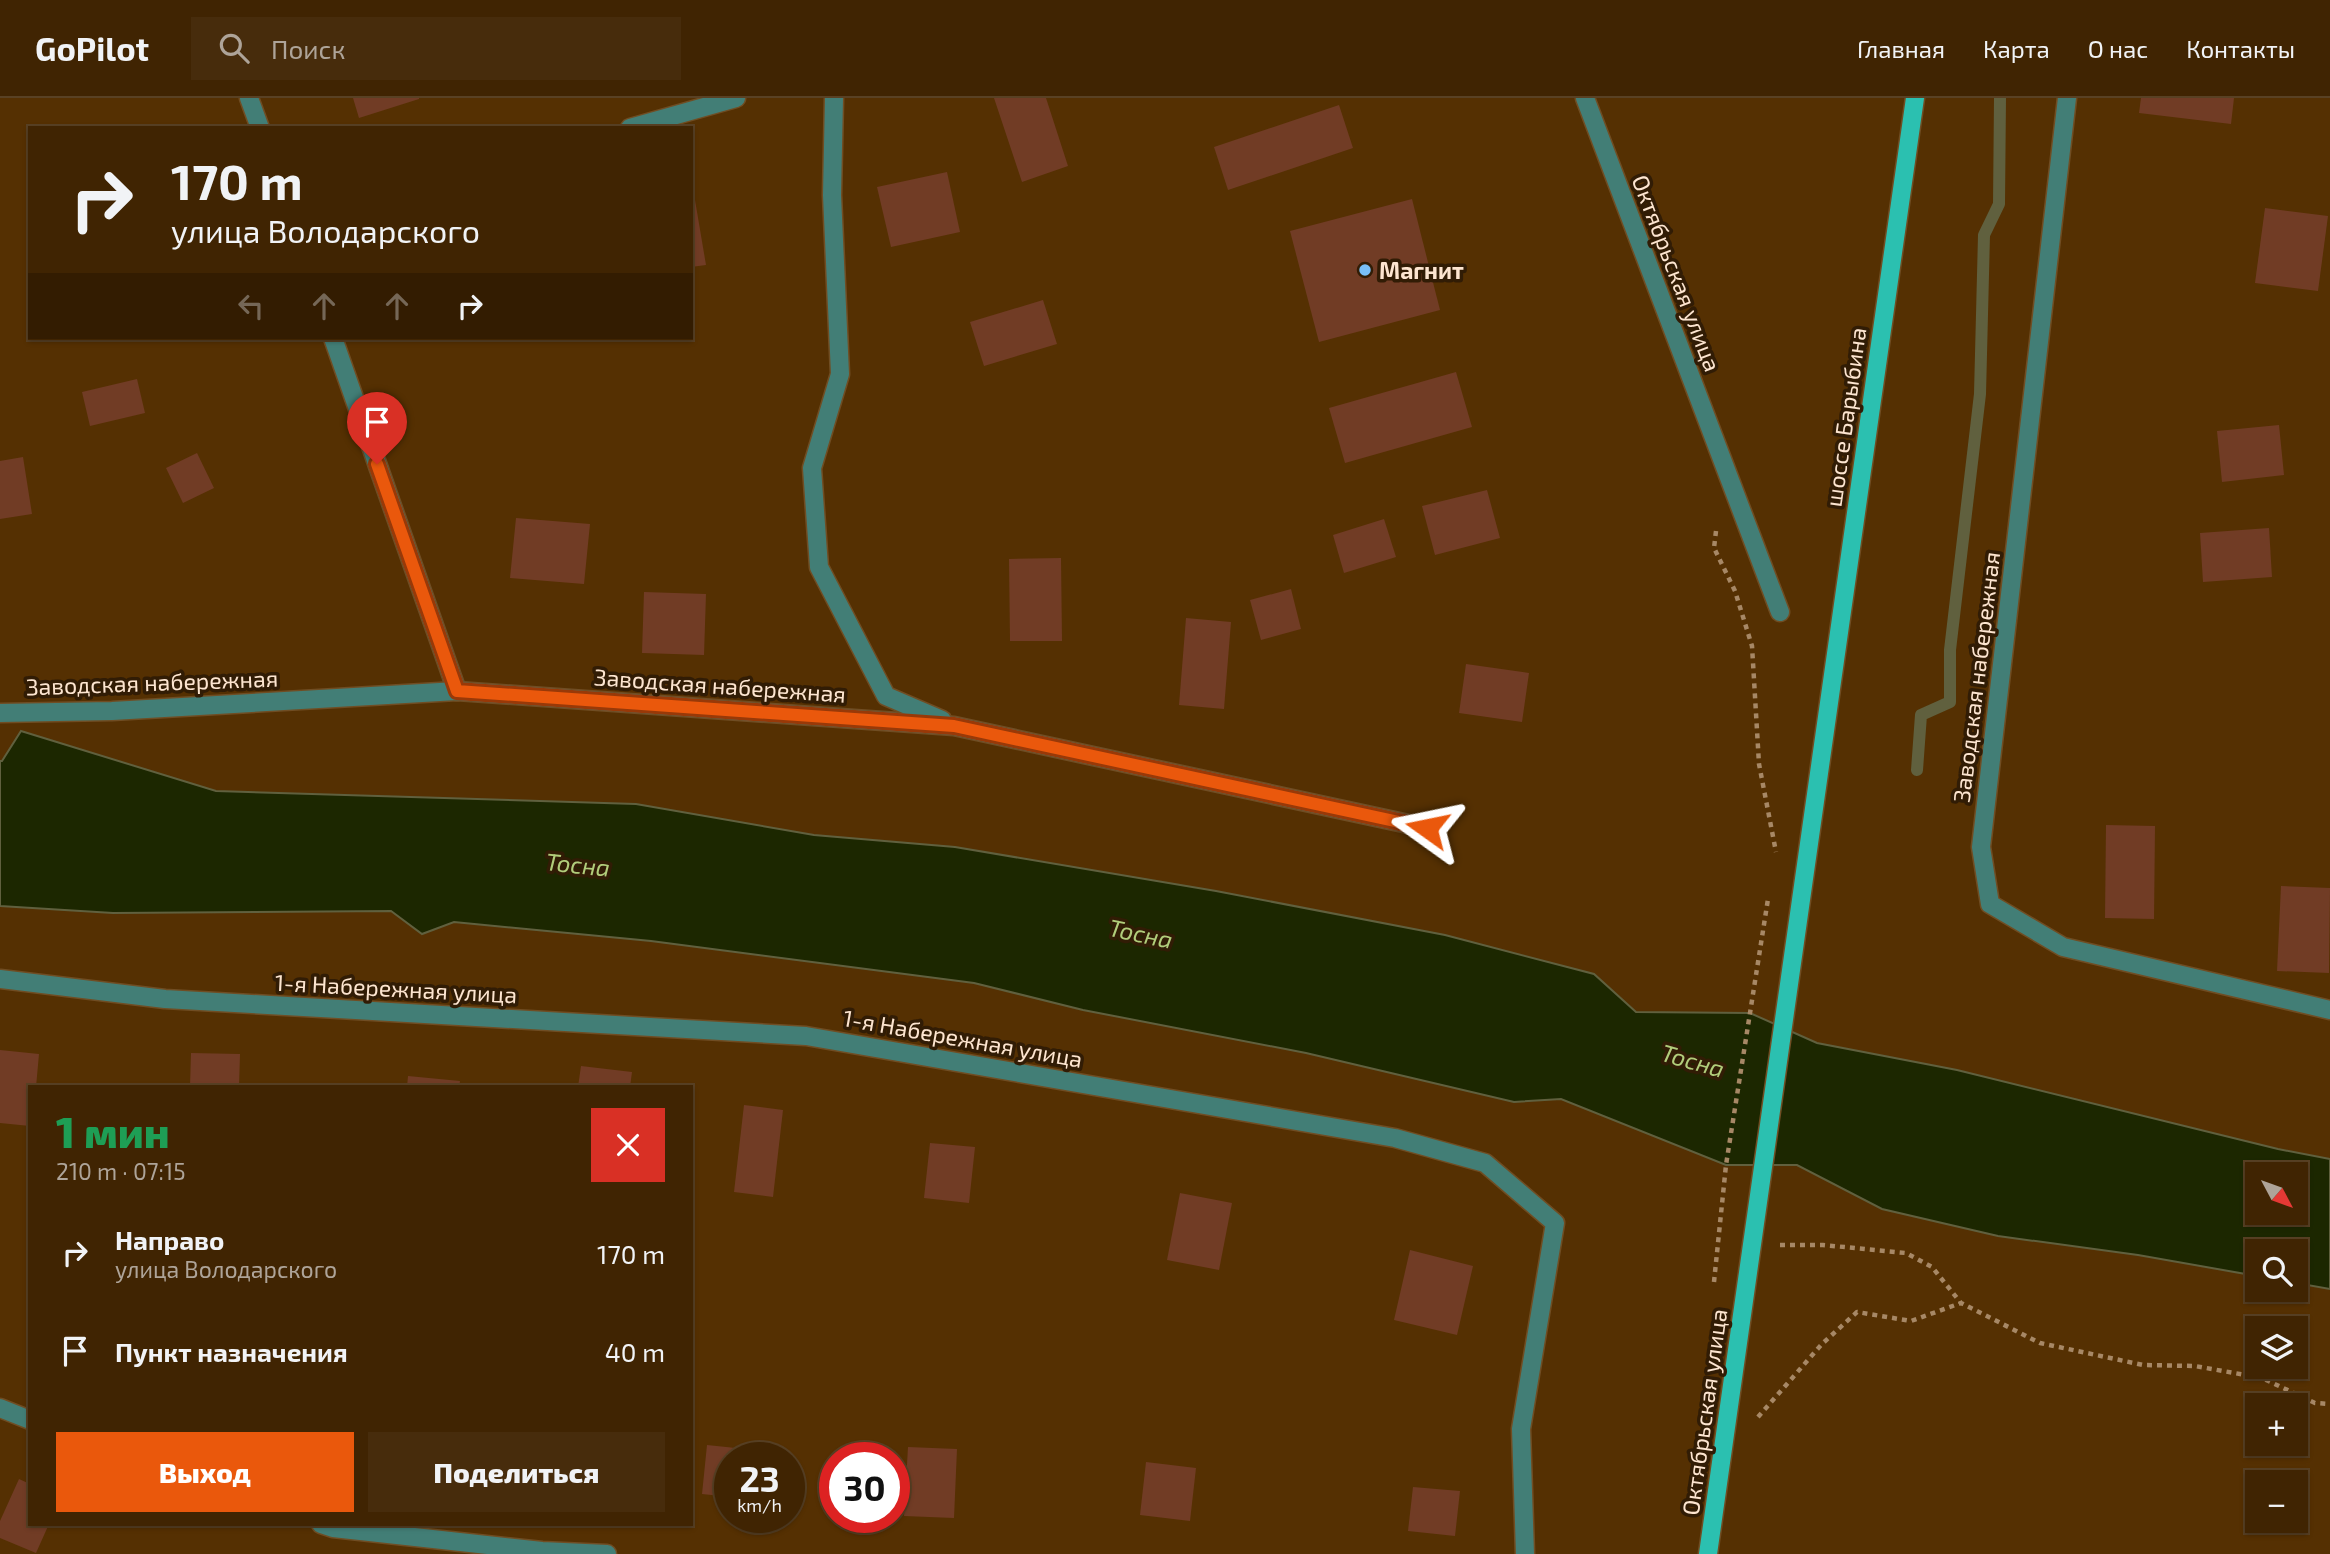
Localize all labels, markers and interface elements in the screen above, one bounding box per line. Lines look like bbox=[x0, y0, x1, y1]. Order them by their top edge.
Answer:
search box bbox=[191, 17, 681, 80]
text: GoPilot bbox=[35, 28, 149, 68]
icon: search bbox=[215, 29, 253, 67]
text: Поиск bbox=[271, 33, 345, 64]
text: Главная bbox=[1857, 34, 1945, 63]
text: Карта bbox=[1983, 34, 2050, 63]
text: О нас bbox=[2088, 34, 2148, 63]
text: Контакты bbox=[2186, 34, 2295, 63]
text: 170 m bbox=[171, 151, 303, 210]
icon: right bbox=[56, 154, 147, 245]
street label: Октябрьская улица bbox=[1626, 171, 1727, 376]
text: улица Володарского bbox=[171, 211, 480, 249]
place label: Магнит bbox=[1379, 256, 1464, 284]
marker: Магнит bbox=[1357, 262, 1373, 278]
icon: left bbox=[232, 287, 270, 325]
icon: ahead bbox=[305, 287, 343, 325]
icon: ahead bbox=[378, 287, 416, 325]
icon: right bbox=[451, 287, 489, 325]
street label: шоссе Барыбина bbox=[1819, 326, 1871, 508]
pin bbox=[347, 392, 407, 464]
icon: arrive bbox=[358, 403, 396, 441]
street label: Заводская набережная bbox=[1947, 550, 2005, 804]
street label: Заводская набережная bbox=[593, 662, 847, 708]
street label: Заводская набережная bbox=[25, 664, 279, 700]
position arrow bbox=[1390, 791, 1464, 865]
water label: Тосна bbox=[545, 846, 611, 882]
water label: Тосна bbox=[1107, 912, 1175, 954]
street label: 1-я Набережная улица bbox=[274, 968, 518, 1009]
street label: 1-я Набережная улица bbox=[841, 1003, 1085, 1074]
water label: Тосна bbox=[1658, 1037, 1728, 1083]
text: 1 мин bbox=[56, 1106, 170, 1156]
button: close bbox=[591, 1108, 665, 1182]
text: 210 m · 07:15 bbox=[56, 1157, 185, 1185]
north arrow bbox=[2245, 1162, 2308, 1225]
map controls bbox=[2245, 1162, 2308, 1533]
text: Направо bbox=[115, 1224, 224, 1255]
icon: right bbox=[56, 1234, 94, 1272]
text: 170 m bbox=[597, 1238, 665, 1269]
button: search bbox=[2245, 1239, 2308, 1302]
text: улица Володарского bbox=[115, 1255, 337, 1283]
street label: Октябрьская улица bbox=[1676, 1307, 1733, 1517]
button: layers bbox=[2245, 1316, 2308, 1379]
icon: arrive bbox=[56, 1332, 94, 1370]
text: Пункт назначения bbox=[115, 1336, 348, 1367]
text: 40 m bbox=[605, 1336, 665, 1367]
button: + bbox=[2245, 1393, 2308, 1456]
button: Выход bbox=[56, 1432, 354, 1512]
button: Поделиться bbox=[368, 1432, 665, 1512]
speed limit sign: 30 bbox=[819, 1442, 910, 1533]
text: 23 bbox=[739, 1457, 780, 1499]
button: − bbox=[2245, 1470, 2308, 1533]
text: km/h bbox=[737, 1494, 782, 1516]

